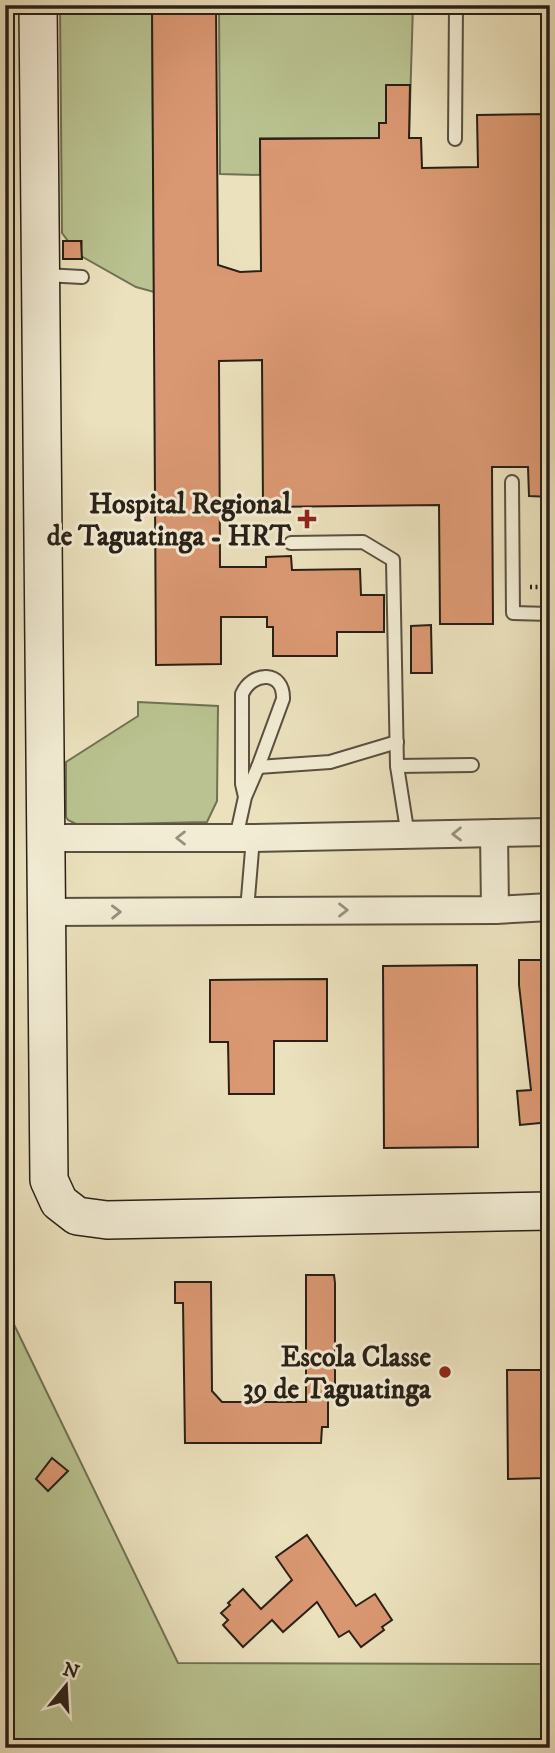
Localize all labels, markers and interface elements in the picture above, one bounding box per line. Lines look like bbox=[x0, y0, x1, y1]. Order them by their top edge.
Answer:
place label: Hospital Regional de Taguatinga - HRT bbox=[47, 487, 292, 554]
marker: Hospital Regional de Taguatinga - HRT bbox=[297, 509, 317, 529]
one-way arrow bbox=[451, 827, 462, 842]
one-way arrow bbox=[175, 830, 185, 846]
one-way arrow bbox=[338, 902, 349, 918]
one-way arrow bbox=[110, 904, 121, 919]
place label: Escola Classe 39 de Taguatinga bbox=[243, 1340, 432, 1407]
marker: Escola Classe 39 de Taguatinga bbox=[437, 1364, 453, 1380]
north arrow bbox=[32, 1652, 102, 1722]
text: N bbox=[60, 1658, 82, 1685]

